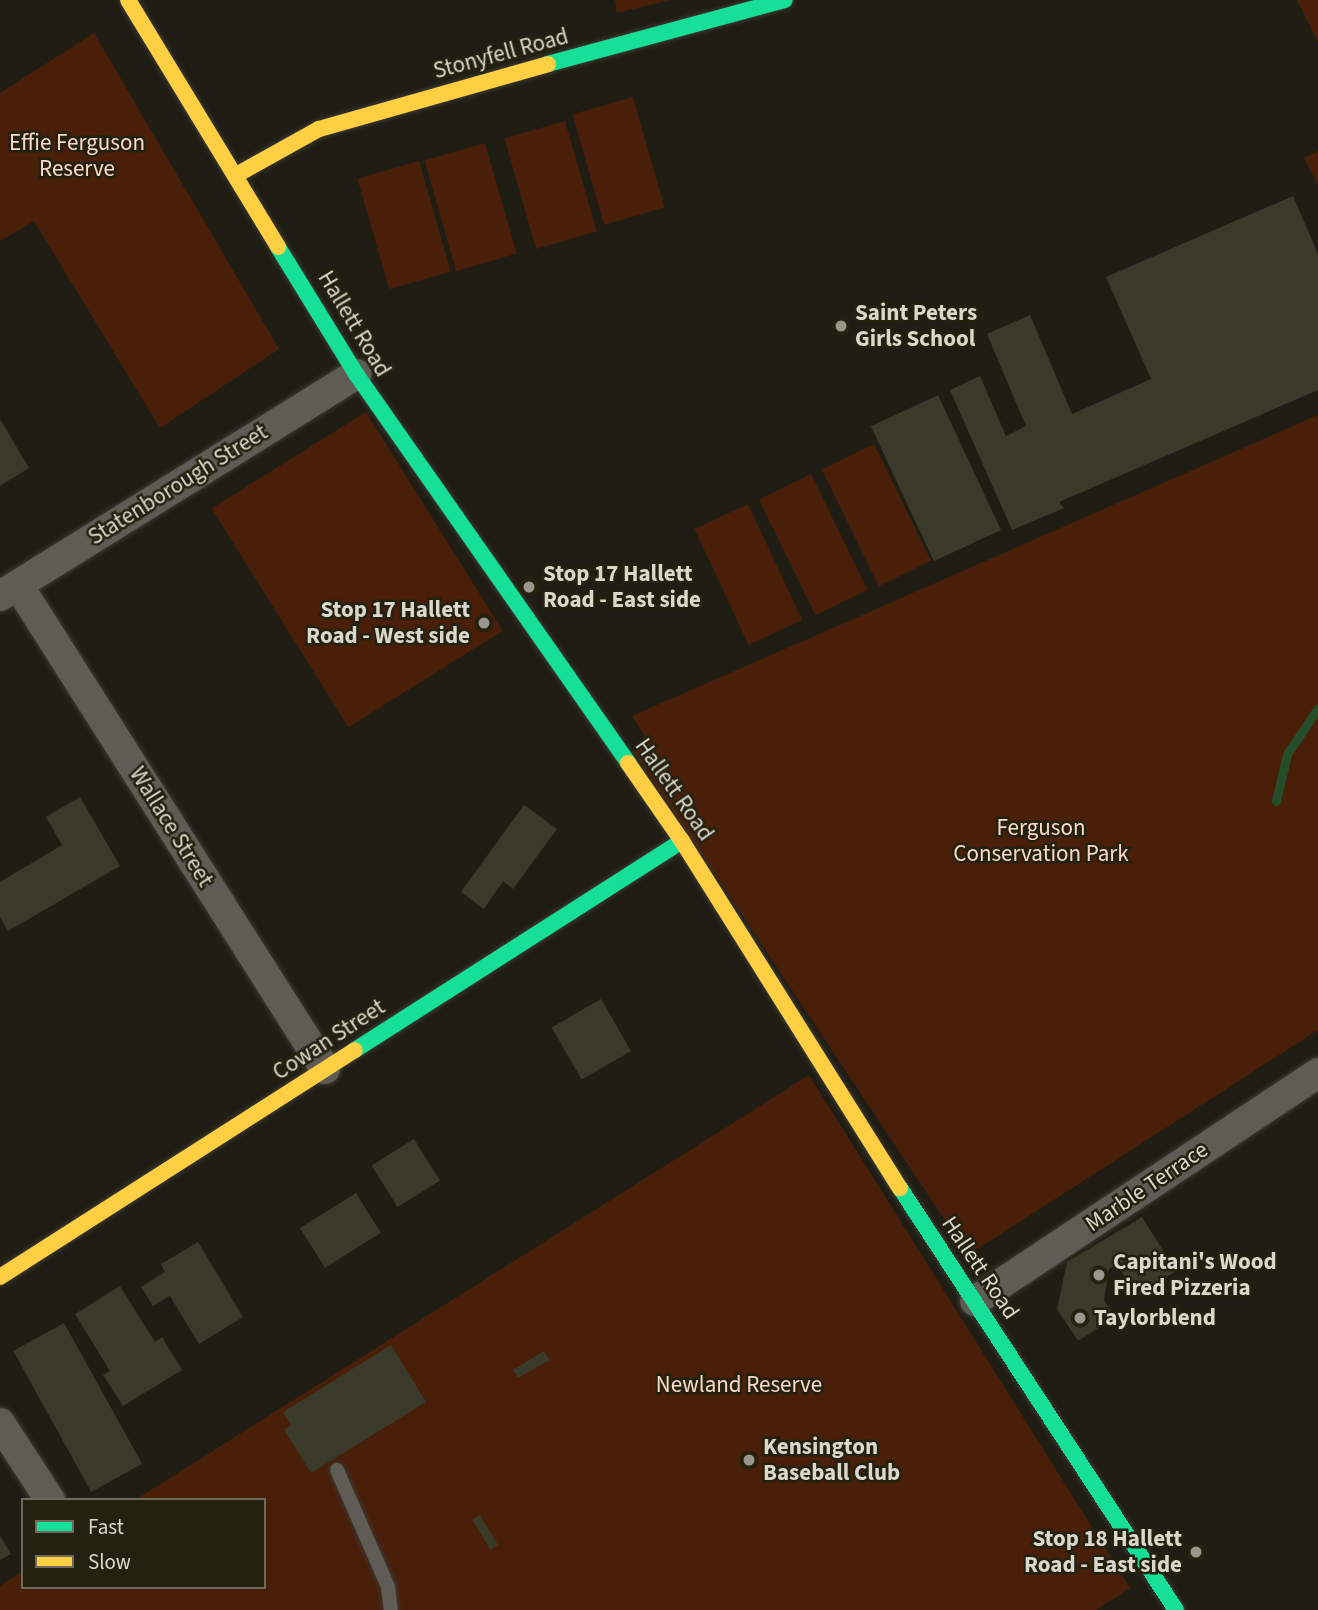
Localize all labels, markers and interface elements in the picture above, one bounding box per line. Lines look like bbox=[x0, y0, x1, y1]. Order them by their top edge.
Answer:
street label: Stonyfell Road bbox=[431, 23, 571, 85]
park label: Effie Ferguson Reserve bbox=[9, 129, 145, 183]
street label: Hallett Road bbox=[312, 266, 396, 382]
place label: Saint Peters Girls School bbox=[855, 299, 977, 353]
marker: Saint Peters Girls School bbox=[833, 318, 849, 334]
street label: Statenborough Street bbox=[83, 419, 273, 551]
place label: Stop 17 Hallett Road - East side bbox=[543, 560, 701, 614]
marker: Stop 17 Hallett Road - East side bbox=[521, 579, 537, 595]
place label: Stop 17 Hallett Road - West side bbox=[306, 596, 470, 650]
marker: Stop 17 Hallett Road - West side bbox=[476, 615, 492, 631]
street label: Hallett Road bbox=[629, 734, 719, 846]
street label: Wallace Street bbox=[123, 762, 219, 892]
park label: Ferguson Conservation Park bbox=[953, 814, 1129, 868]
street label: Cowan Street bbox=[268, 994, 390, 1086]
street label: Marble Terrace bbox=[1081, 1136, 1213, 1238]
street label: Hallett Road bbox=[935, 1211, 1025, 1325]
place label: Capitani's Wood Fired Pizzeria bbox=[1113, 1248, 1277, 1302]
marker: Capitani's Wood Fired Pizzeria bbox=[1091, 1267, 1107, 1283]
place label: Taylorblend bbox=[1094, 1304, 1216, 1332]
marker: Taylorblend bbox=[1072, 1310, 1088, 1326]
park label: Newland Reserve bbox=[656, 1371, 822, 1399]
place label: Kensington Baseball Club bbox=[763, 1433, 900, 1487]
marker: Kensington Baseball Club bbox=[741, 1452, 757, 1468]
legend bbox=[21, 1498, 266, 1589]
text: Fast bbox=[88, 1512, 124, 1542]
place label: Stop 18 Hallett Road - East side bbox=[1024, 1525, 1182, 1579]
marker: Stop 18 Hallett Road - East side bbox=[1188, 1544, 1204, 1560]
text: Slow bbox=[88, 1547, 131, 1577]

